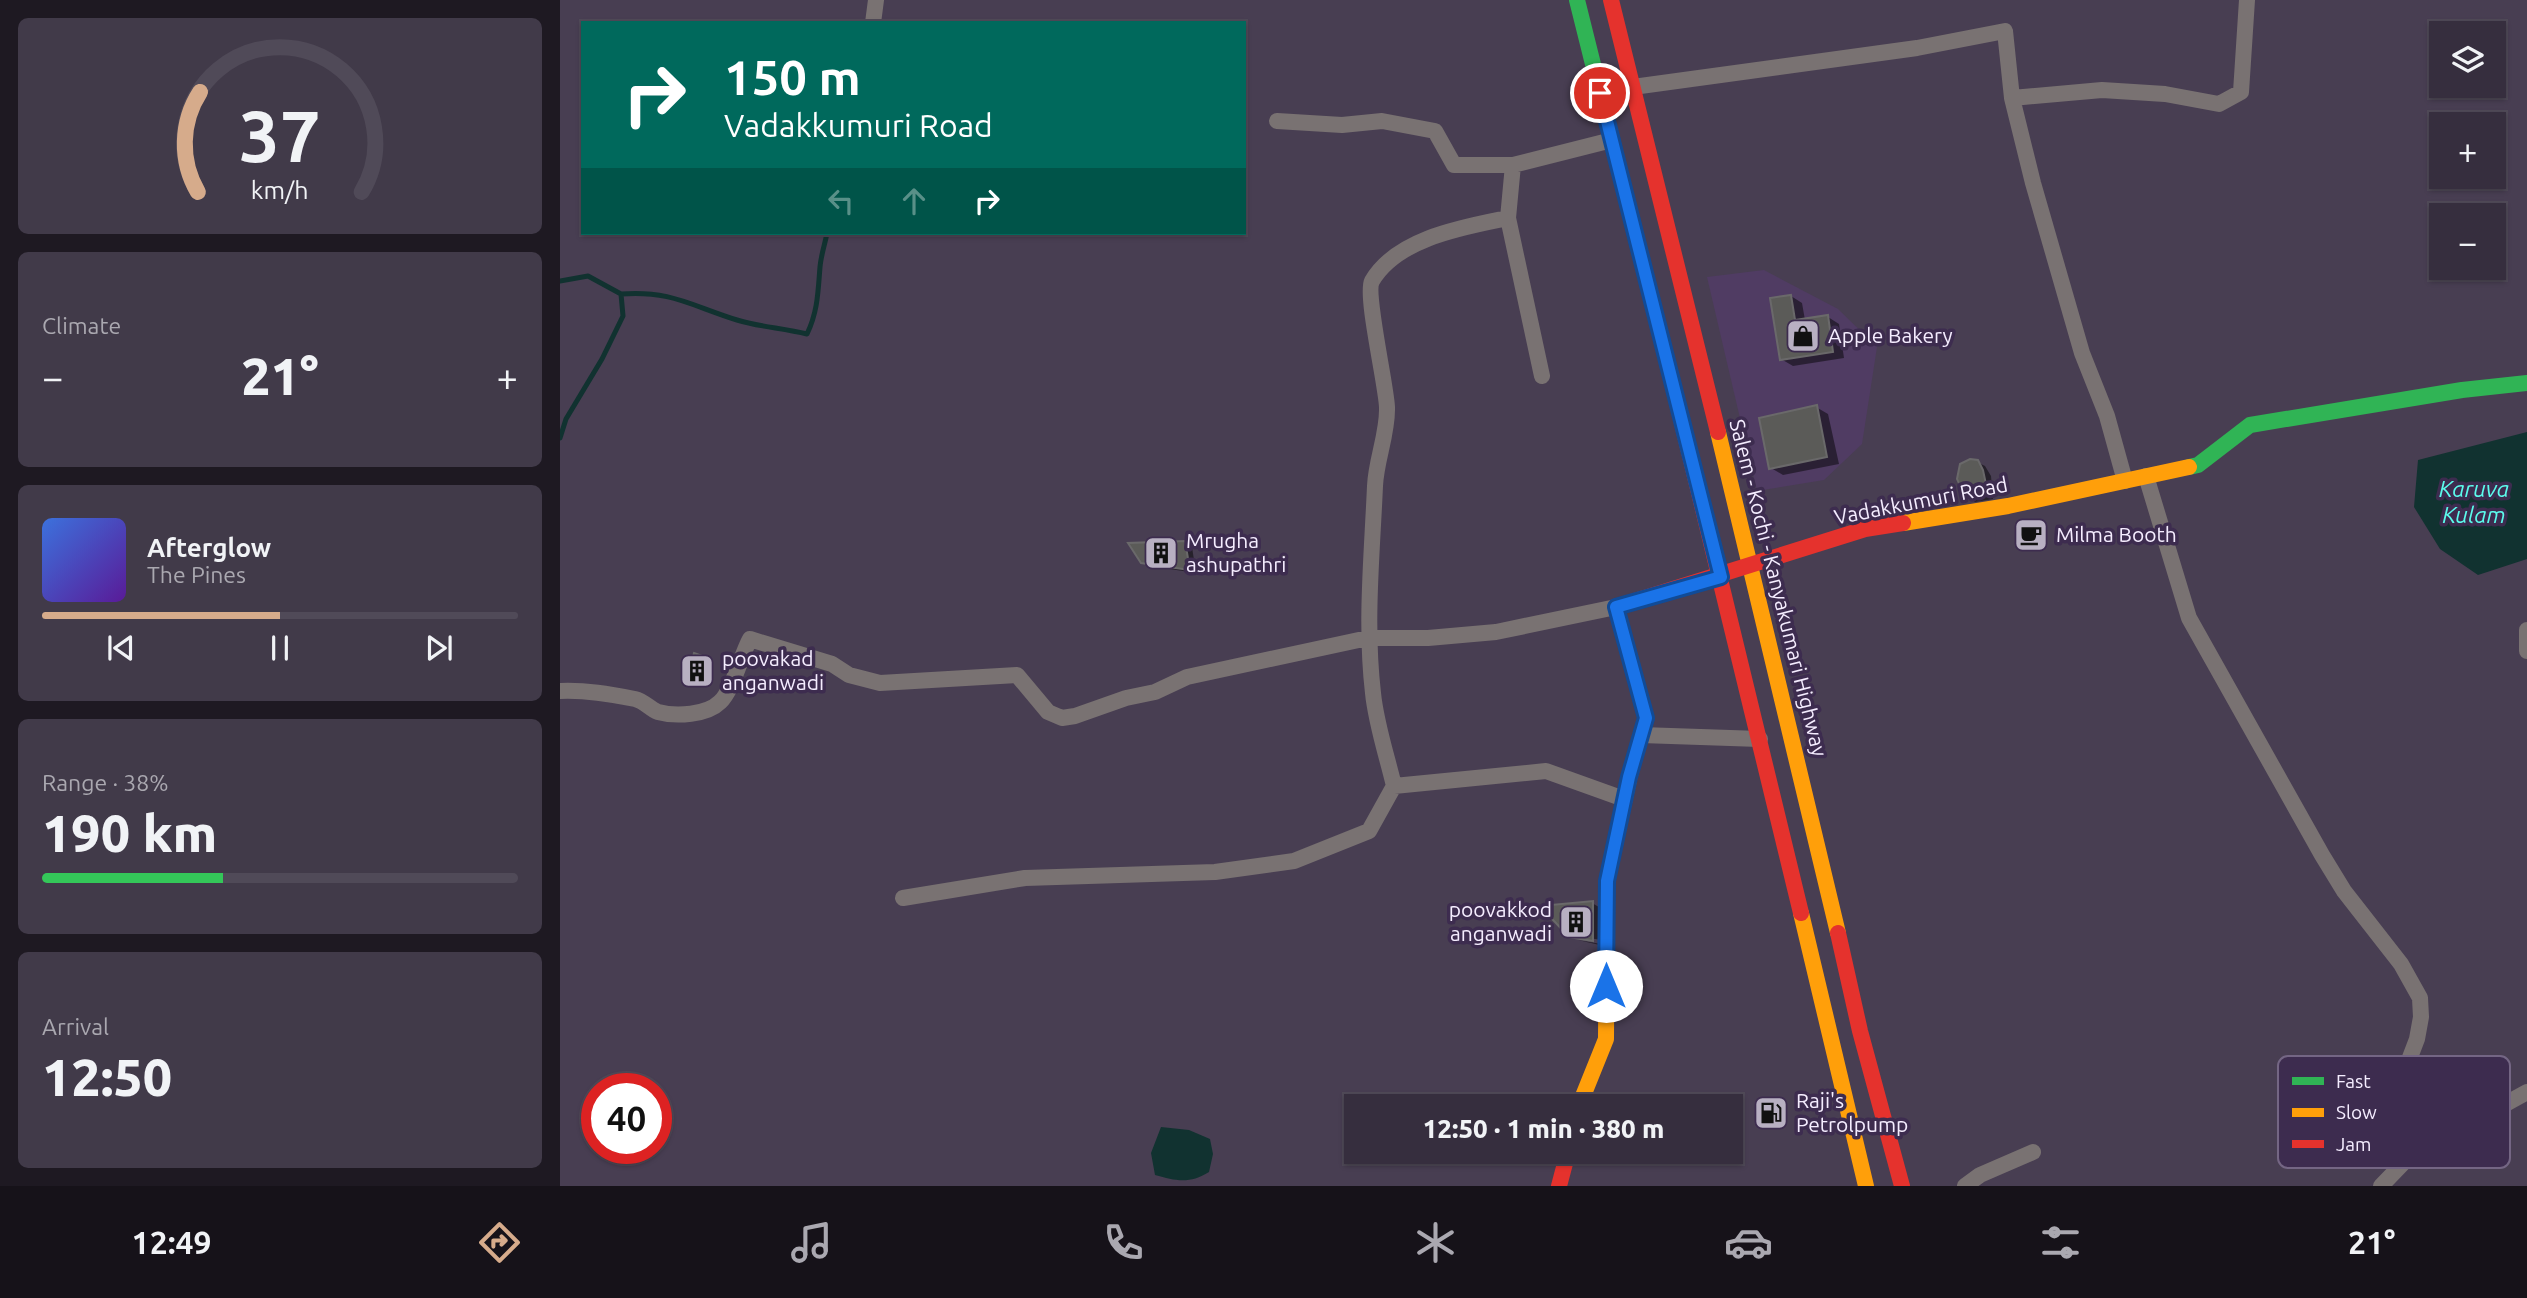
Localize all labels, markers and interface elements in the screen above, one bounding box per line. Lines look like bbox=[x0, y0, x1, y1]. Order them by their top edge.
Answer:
map controls bbox=[2429, 21, 2506, 280]
button: layers bbox=[2429, 21, 2506, 98]
icon: right bbox=[609, 49, 700, 140]
text: 150 m bbox=[724, 49, 861, 104]
pin bbox=[1570, 63, 1630, 123]
icon: arrive bbox=[1581, 74, 1619, 112]
text: 37 bbox=[239, 94, 321, 176]
text: Vadakkumuri Road bbox=[724, 107, 993, 143]
button: + bbox=[2429, 112, 2506, 189]
text: km/h bbox=[251, 176, 309, 204]
icon: left bbox=[822, 182, 860, 220]
icon: ahead bbox=[895, 182, 933, 220]
icon: right bbox=[968, 182, 1006, 220]
button: − bbox=[2429, 203, 2506, 280]
text: Climate bbox=[42, 313, 121, 338]
shop icon: Apple Bakery bbox=[1784, 317, 1822, 355]
place label: Apple Bakery bbox=[1828, 323, 1953, 347]
text: 21° bbox=[241, 347, 319, 405]
text: − bbox=[42, 356, 63, 398]
text: + bbox=[497, 356, 518, 398]
street label: Salem - Kochi - Kanyakumari Highway bbox=[1725, 417, 1833, 759]
street label: Vadakkumuri Road bbox=[1832, 471, 2010, 529]
water label: Karuva Kulam bbox=[2439, 476, 2509, 527]
cafe icon: Milma Booth bbox=[2012, 516, 2050, 554]
place label: Milma Booth bbox=[2056, 522, 2177, 546]
place label: Mrugha ashupathri bbox=[1186, 528, 1286, 576]
text: Afterglow bbox=[147, 533, 271, 562]
building icon: Mrugha ashupathri bbox=[1142, 534, 1180, 572]
text: The Pines bbox=[147, 562, 246, 587]
icon: previous bbox=[102, 629, 140, 667]
icon: pause bbox=[261, 629, 299, 667]
icon: next bbox=[420, 629, 458, 667]
place label: poovakad anganwadi bbox=[722, 646, 824, 694]
building icon: poovakad anganwadi bbox=[678, 652, 716, 690]
text: Range · 38% bbox=[42, 770, 169, 795]
text: 190 km bbox=[42, 804, 217, 862]
place label: poovakkod anganwadi bbox=[1449, 897, 1552, 945]
building icon: poovakkod anganwadi bbox=[1557, 903, 1595, 941]
position arrow bbox=[1569, 949, 1643, 1023]
text: Arrival bbox=[42, 1014, 109, 1039]
text: 12:50 bbox=[42, 1048, 172, 1106]
legend bbox=[2278, 1056, 2510, 1168]
text: Fast bbox=[2336, 1070, 2371, 1092]
speed limit sign: 40 bbox=[581, 1073, 672, 1164]
place label: Raji's Petrolpump bbox=[1796, 1088, 1908, 1136]
fuel station icon: Raji's Petrolpump bbox=[1752, 1094, 1790, 1132]
text: Slow bbox=[2336, 1101, 2377, 1123]
text: 12:50 · 1 min · 380 m bbox=[1423, 1114, 1664, 1143]
text: Jam bbox=[2336, 1133, 2372, 1155]
icon: directions bbox=[475, 1218, 524, 1267]
icon: music bbox=[787, 1218, 836, 1267]
icon: phone bbox=[1099, 1218, 1148, 1267]
icon: climate bbox=[1411, 1218, 1460, 1267]
icon: car bbox=[1724, 1218, 1773, 1267]
icon: filters bbox=[2036, 1218, 2085, 1267]
text: 12:49 bbox=[132, 1224, 212, 1260]
text: 21° bbox=[2348, 1224, 2395, 1260]

